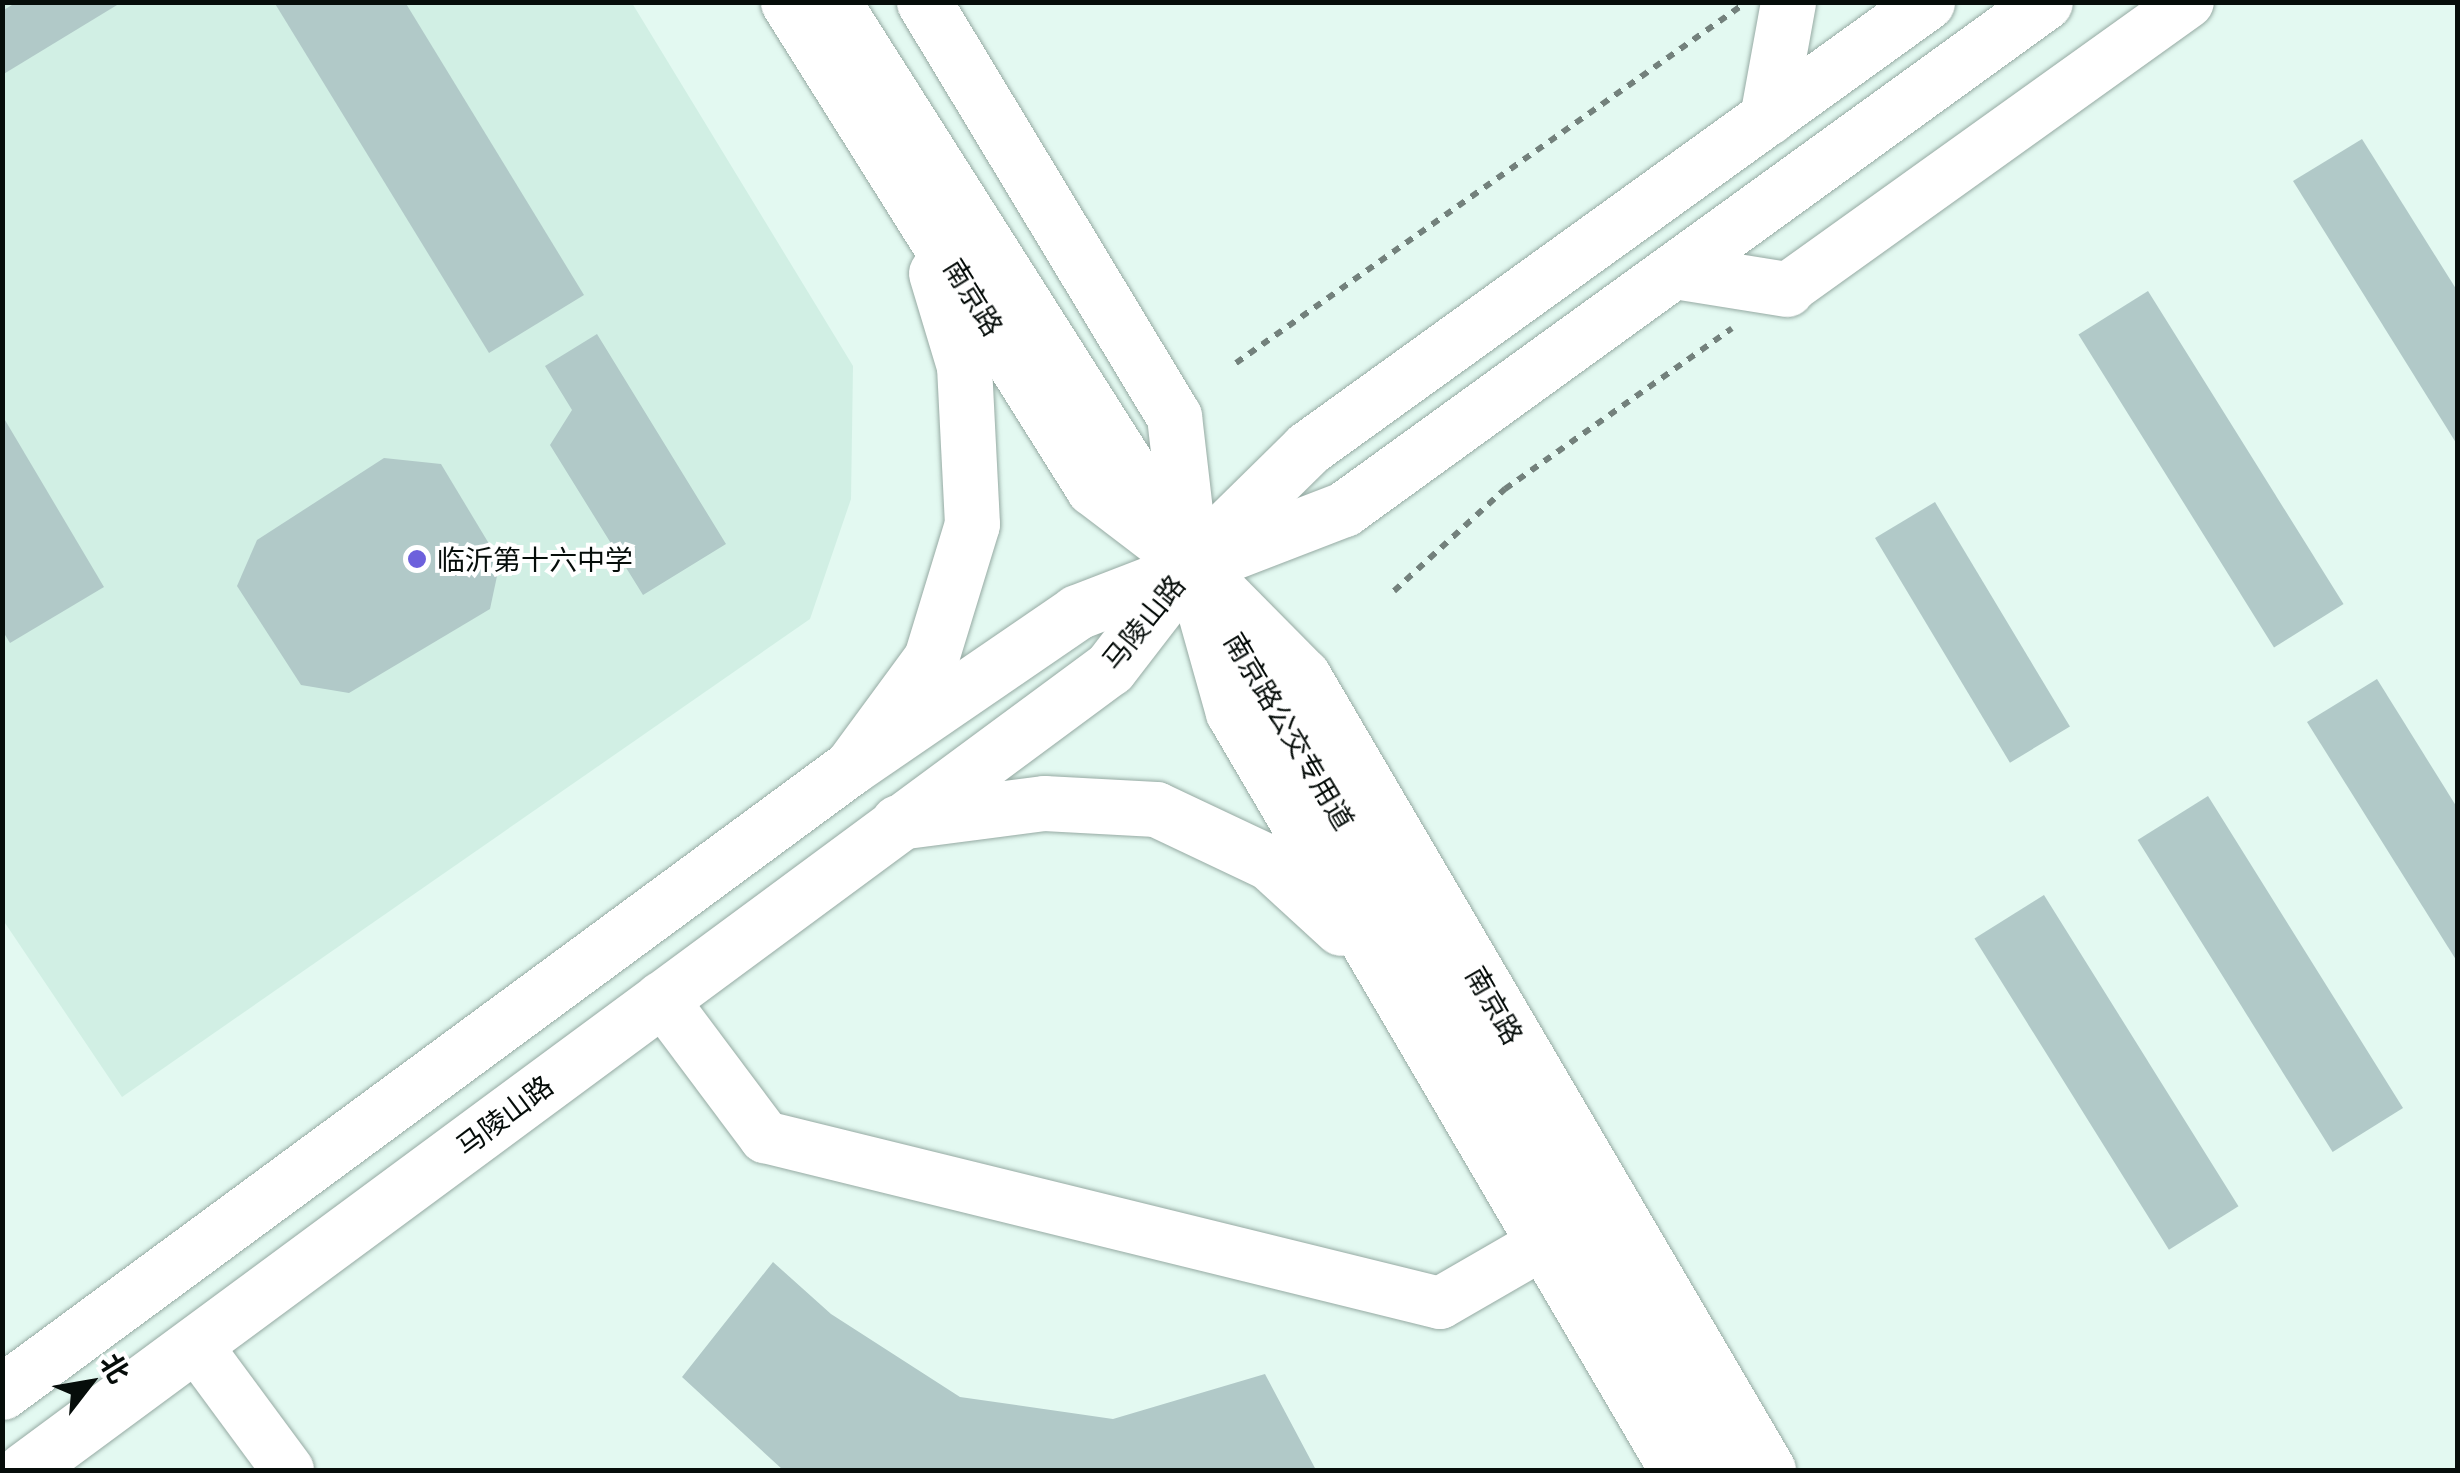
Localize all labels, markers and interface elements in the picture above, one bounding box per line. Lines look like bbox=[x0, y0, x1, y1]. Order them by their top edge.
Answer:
street label: 南京路 bbox=[937, 252, 1011, 342]
place label: 临沂第十六中学 bbox=[437, 542, 633, 576]
marker: 临沂第十六中学 bbox=[406, 548, 428, 570]
street label: 马陵山路 bbox=[1095, 568, 1191, 676]
street label: 南京路公交专用道 bbox=[1218, 626, 1362, 836]
street label: 南京路 bbox=[1459, 960, 1531, 1050]
street label: 马陵山路 bbox=[449, 1068, 559, 1162]
north arrow bbox=[40, 1333, 140, 1433]
text: 北 bbox=[92, 1346, 139, 1389]

